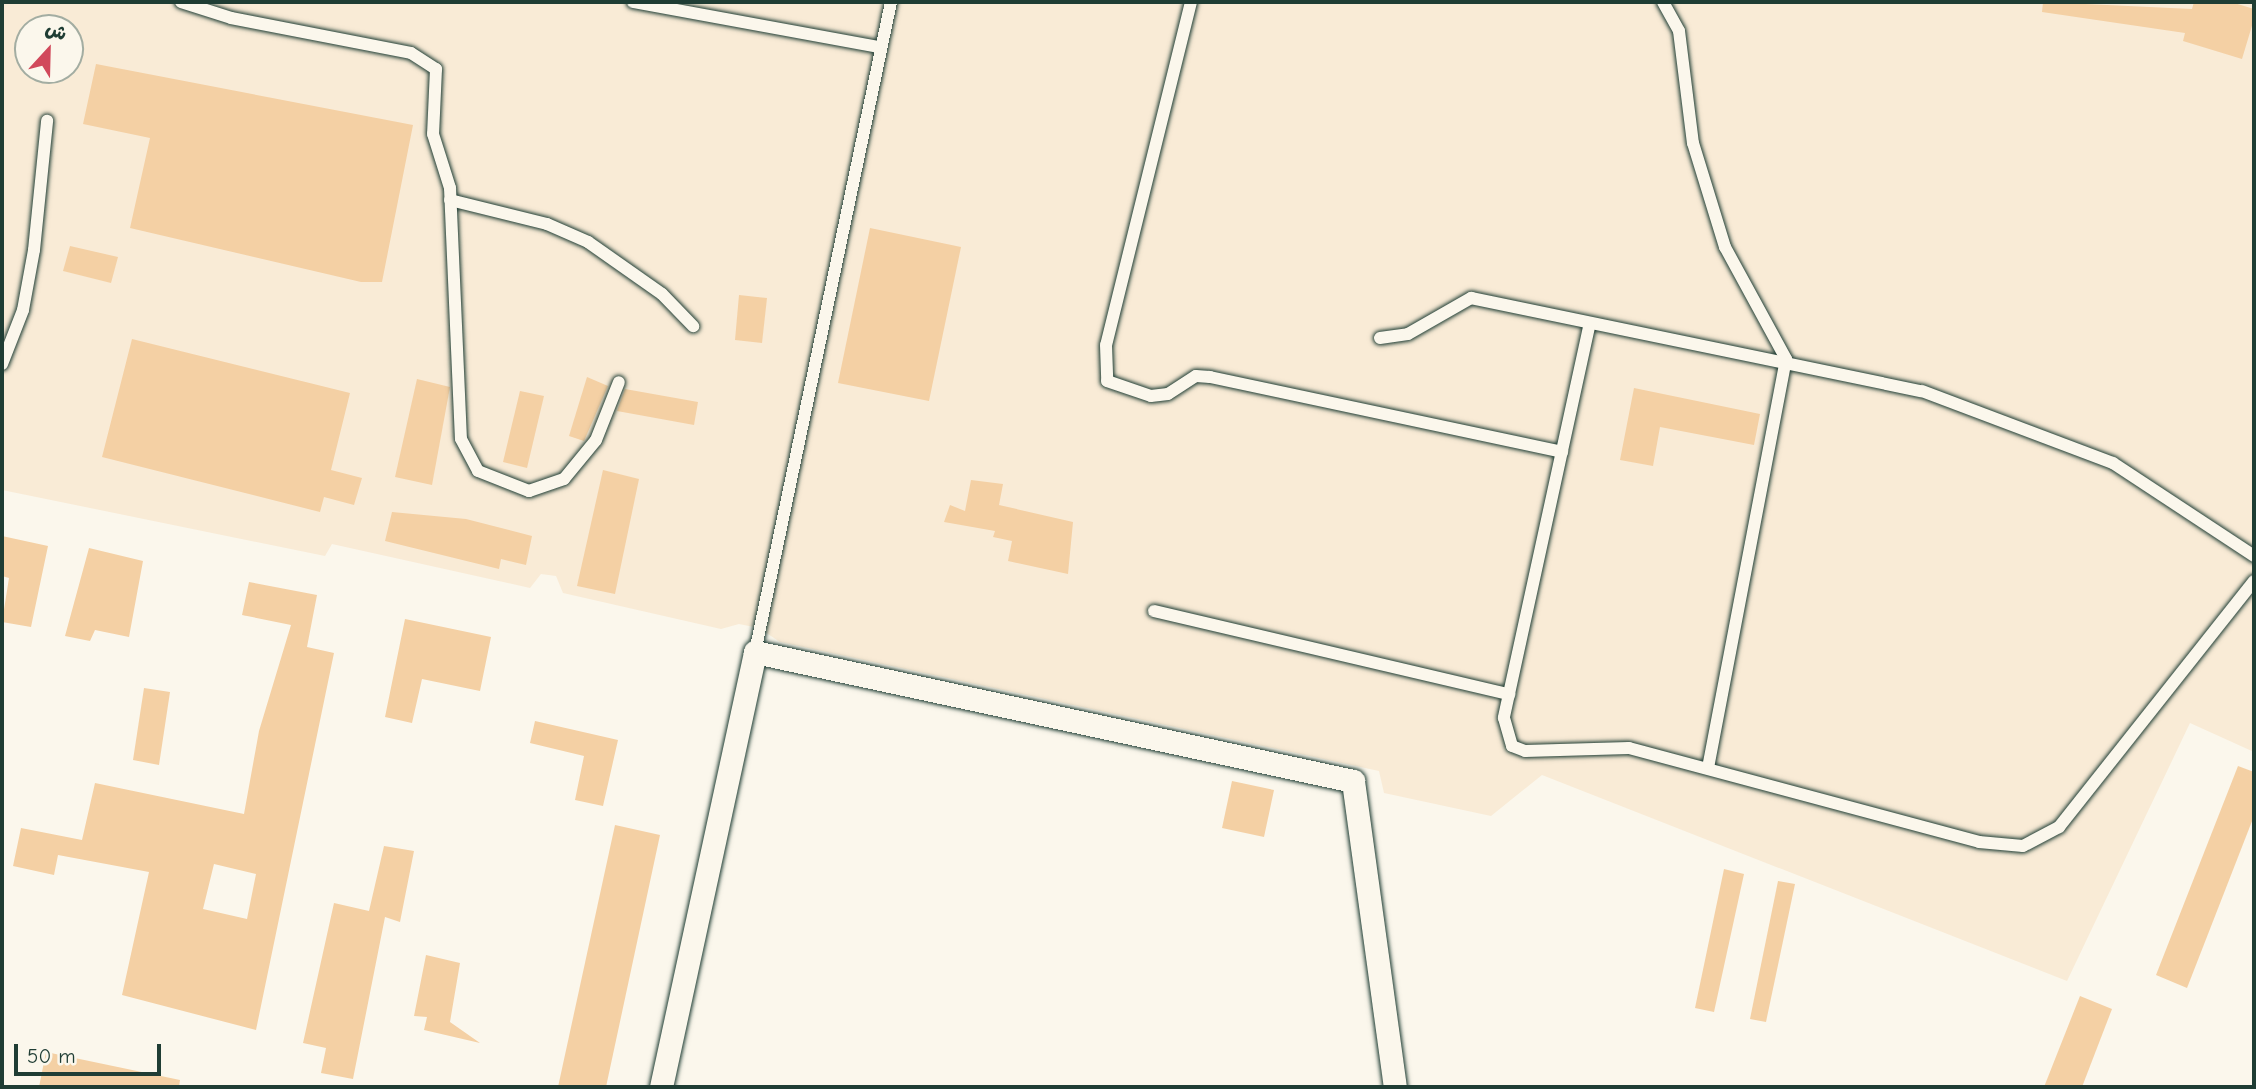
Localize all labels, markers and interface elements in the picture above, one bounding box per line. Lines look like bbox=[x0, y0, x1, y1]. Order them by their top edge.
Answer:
north arrow bbox=[14, 14, 84, 84]
text: ش bbox=[42, 17, 70, 45]
scale bar bbox=[18, 1030, 164, 1074]
text: 50 m bbox=[27, 1044, 76, 1068]

